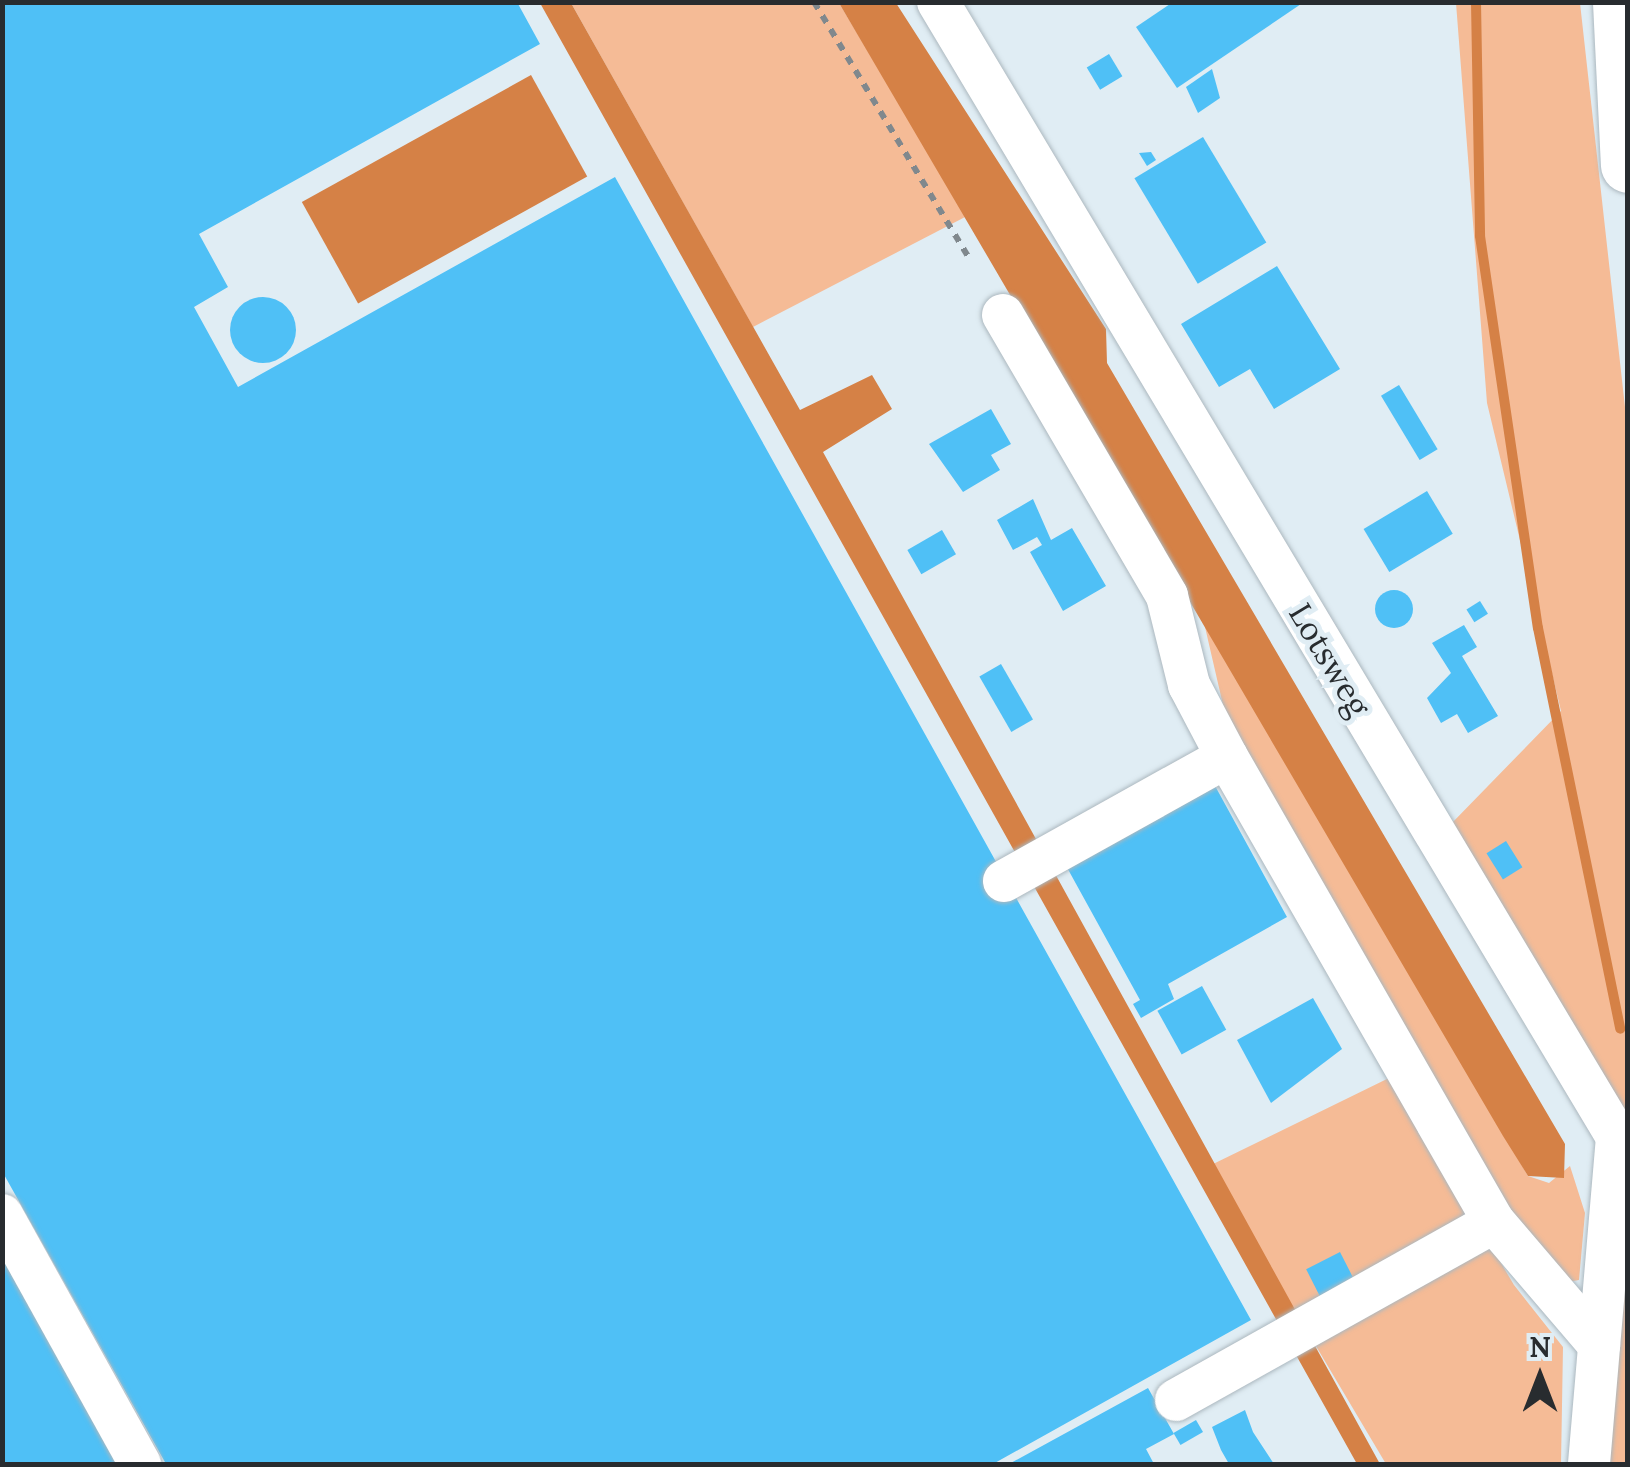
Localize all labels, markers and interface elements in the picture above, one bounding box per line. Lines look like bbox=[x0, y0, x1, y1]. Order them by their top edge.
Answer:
street label: Lotsweg bbox=[1280, 597, 1378, 723]
north arrow bbox=[1490, 1327, 1590, 1427]
text: N bbox=[1529, 1329, 1551, 1365]

